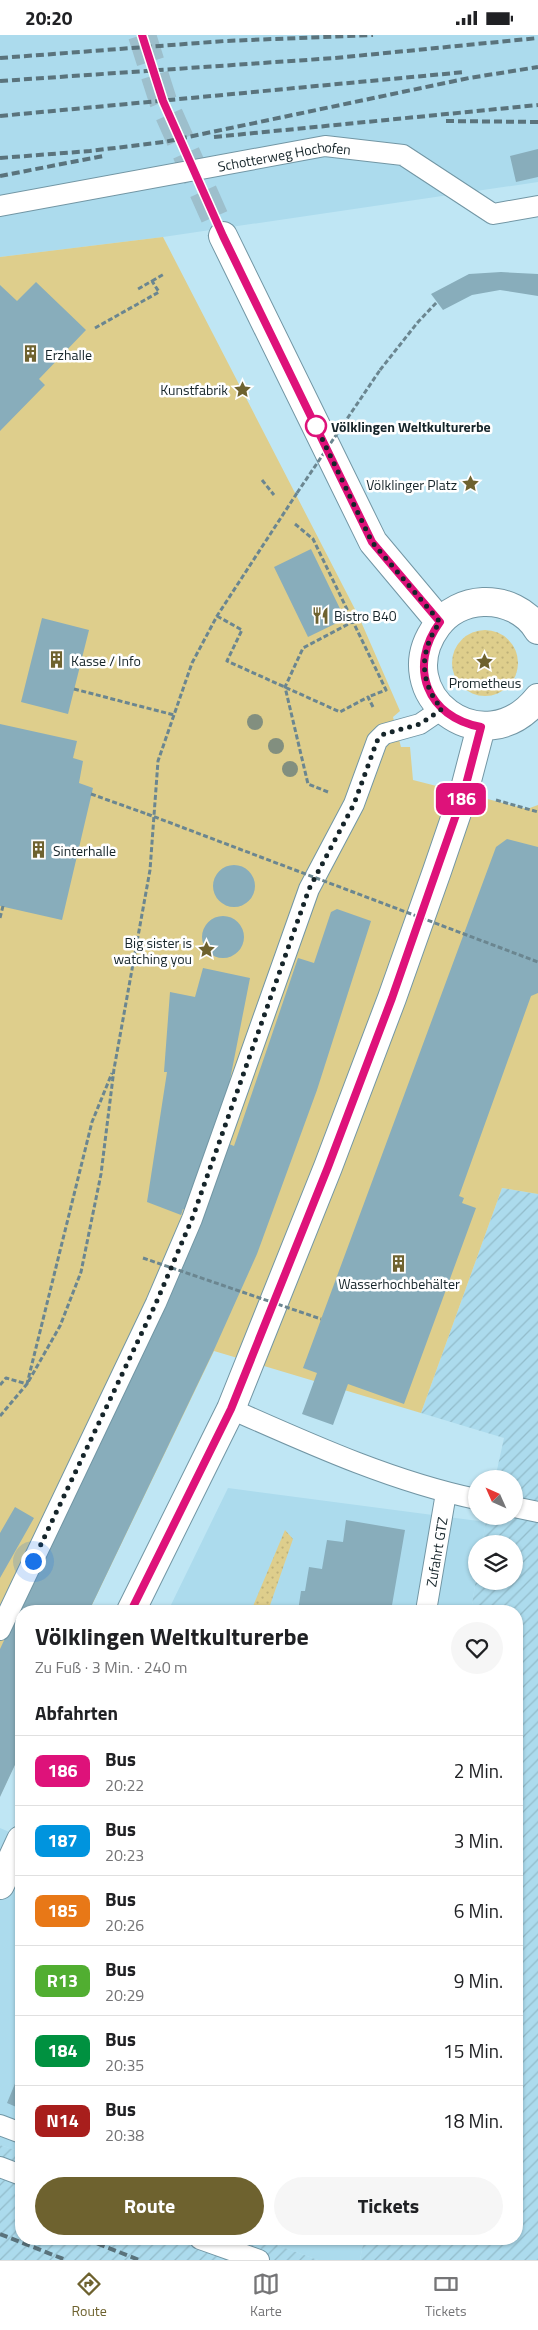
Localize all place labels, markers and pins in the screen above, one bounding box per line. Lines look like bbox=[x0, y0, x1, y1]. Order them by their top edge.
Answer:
building icon: Erzhalle bbox=[21, 344, 41, 364]
place label: Erzhalle bbox=[45, 344, 92, 365]
place label: Kunstfabrik bbox=[160, 379, 228, 400]
place icon: Kunstfabrik bbox=[232, 379, 252, 399]
marker: Völklingen Weltkulturerbe bbox=[305, 415, 327, 437]
place label: Völklingen Weltkulturerbe bbox=[331, 416, 491, 437]
place label: Völklinger Platz bbox=[366, 474, 457, 495]
place icon: Völklinger Platz bbox=[461, 474, 481, 494]
restaurant icon: Bistro B40 bbox=[310, 605, 330, 625]
place label: Bistro B40 bbox=[334, 605, 397, 626]
building icon: Kasse / Info bbox=[47, 650, 67, 670]
place label: Kasse / Info bbox=[71, 650, 141, 671]
place icon: Prometheus bbox=[475, 652, 495, 672]
place label: Prometheus bbox=[449, 672, 521, 693]
building icon: Sinterhalle bbox=[29, 840, 49, 860]
place label: Sinterhalle bbox=[53, 840, 116, 861]
place label: Big sister is watching you bbox=[114, 932, 192, 969]
place icon: Big sister is watching you bbox=[196, 940, 216, 960]
building icon: Wasserhochbehälter bbox=[389, 1253, 409, 1273]
place label: Wasserhochbehälter bbox=[338, 1273, 460, 1294]

